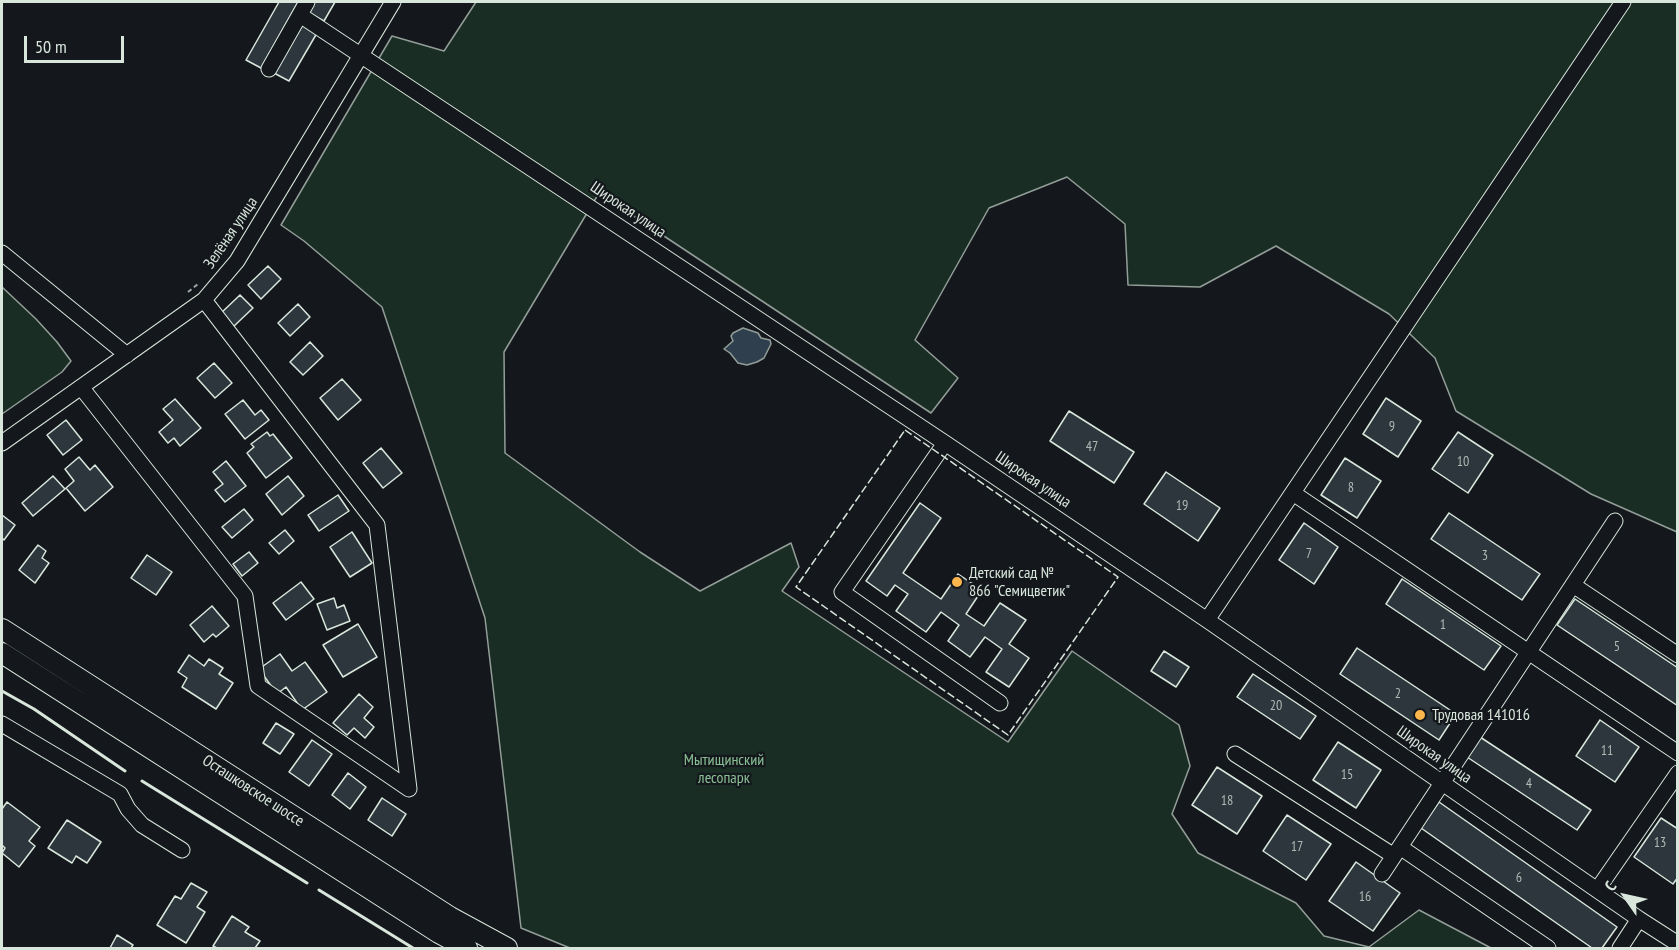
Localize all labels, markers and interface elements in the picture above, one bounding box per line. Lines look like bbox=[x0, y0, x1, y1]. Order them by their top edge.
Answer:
scale bar bbox=[27, 24, 128, 62]
text: 50 m bbox=[35, 35, 67, 58]
street label: Широкая улица bbox=[587, 178, 669, 242]
street label: Зелёная улица bbox=[200, 194, 262, 272]
house number: 9 bbox=[1389, 419, 1395, 435]
house number: 47 bbox=[1086, 439, 1098, 455]
street label: Широкая улица bbox=[992, 448, 1074, 512]
house number: 10 bbox=[1457, 454, 1469, 470]
house number: 8 bbox=[1348, 480, 1354, 496]
house number: 19 bbox=[1176, 498, 1188, 514]
house number: 7 bbox=[1306, 546, 1312, 562]
house number: 3 bbox=[1482, 548, 1488, 564]
place label: Детский сад № 866 "Семицветик" bbox=[969, 563, 1070, 601]
marker: Детский сад № 866 "Семицветик" bbox=[950, 575, 964, 589]
house number: 1 bbox=[1440, 617, 1446, 633]
house number: 5 bbox=[1614, 639, 1620, 655]
house number: 2 bbox=[1395, 686, 1401, 702]
house number: 20 bbox=[1270, 698, 1282, 714]
place label: Трудовая 141016 bbox=[1432, 705, 1530, 725]
marker: Трудовая 141016 bbox=[1413, 708, 1427, 722]
street label: Широкая улица bbox=[1393, 722, 1475, 788]
house number: 11 bbox=[1601, 743, 1613, 759]
park label: Мытищинский лесопарк bbox=[684, 750, 764, 788]
street label: Осташковское шоссе bbox=[199, 751, 307, 831]
house number: 15 bbox=[1341, 767, 1353, 783]
house number: 4 bbox=[1526, 776, 1532, 792]
house number: 18 bbox=[1221, 793, 1233, 809]
house number: 13 bbox=[1654, 835, 1666, 851]
house number: 17 bbox=[1291, 839, 1303, 855]
north arrow bbox=[1595, 866, 1655, 926]
house number: 6 bbox=[1516, 870, 1522, 886]
text: С bbox=[1600, 877, 1620, 895]
house number: 16 bbox=[1359, 889, 1371, 905]

